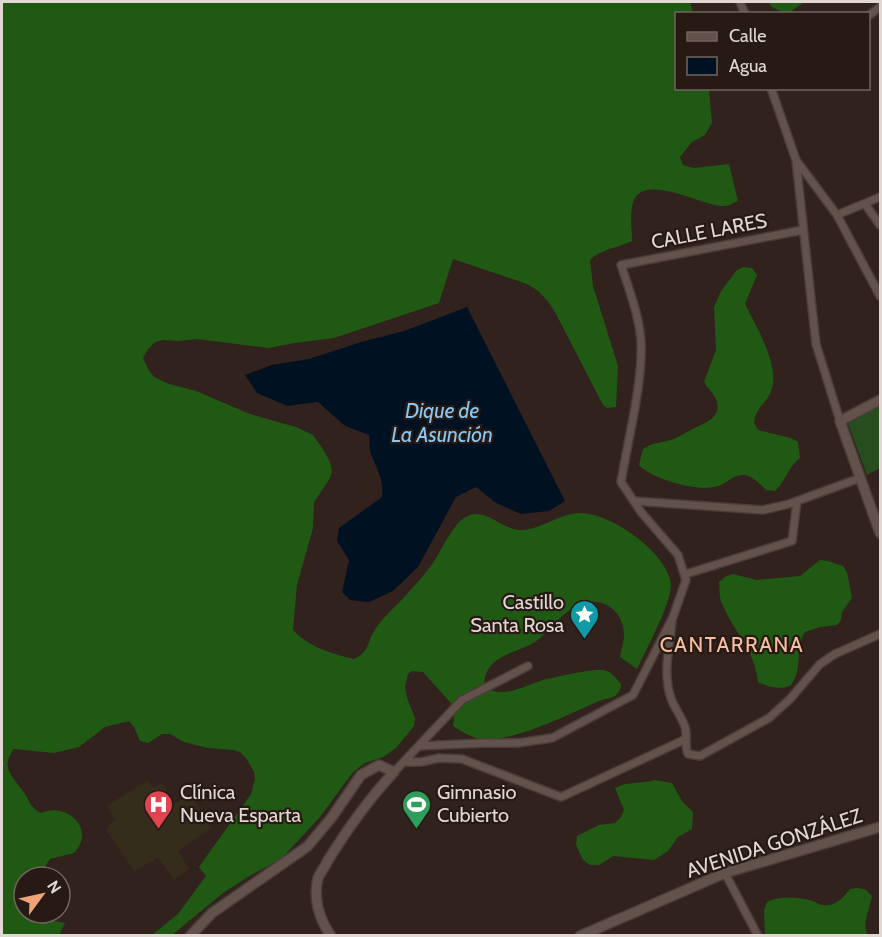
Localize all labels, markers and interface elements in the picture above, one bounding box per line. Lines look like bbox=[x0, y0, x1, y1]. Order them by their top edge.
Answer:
legend bbox=[675, 12, 870, 90]
text: Calle bbox=[729, 25, 766, 47]
text: Agua bbox=[729, 55, 767, 77]
street label: CALLE LARES bbox=[649, 208, 769, 254]
water label: Dique de La Asunción bbox=[391, 398, 493, 447]
place label: Castillo Santa Rosa bbox=[470, 590, 564, 637]
place icon: Castillo Santa Rosa bbox=[569, 598, 601, 640]
district label: CANTARRANA bbox=[660, 632, 804, 657]
place label: Clínica Nueva Esparta bbox=[180, 780, 301, 827]
place label: Gimnasio Cubierto bbox=[437, 780, 516, 827]
hospital icon: Clínica Nueva Esparta bbox=[143, 788, 175, 830]
sports icon: Gimnasio Cubierto bbox=[400, 788, 432, 830]
street label: AVENIDA GONZÁLEZ bbox=[683, 803, 865, 883]
north arrow bbox=[12, 865, 72, 925]
text: N bbox=[43, 877, 65, 897]

